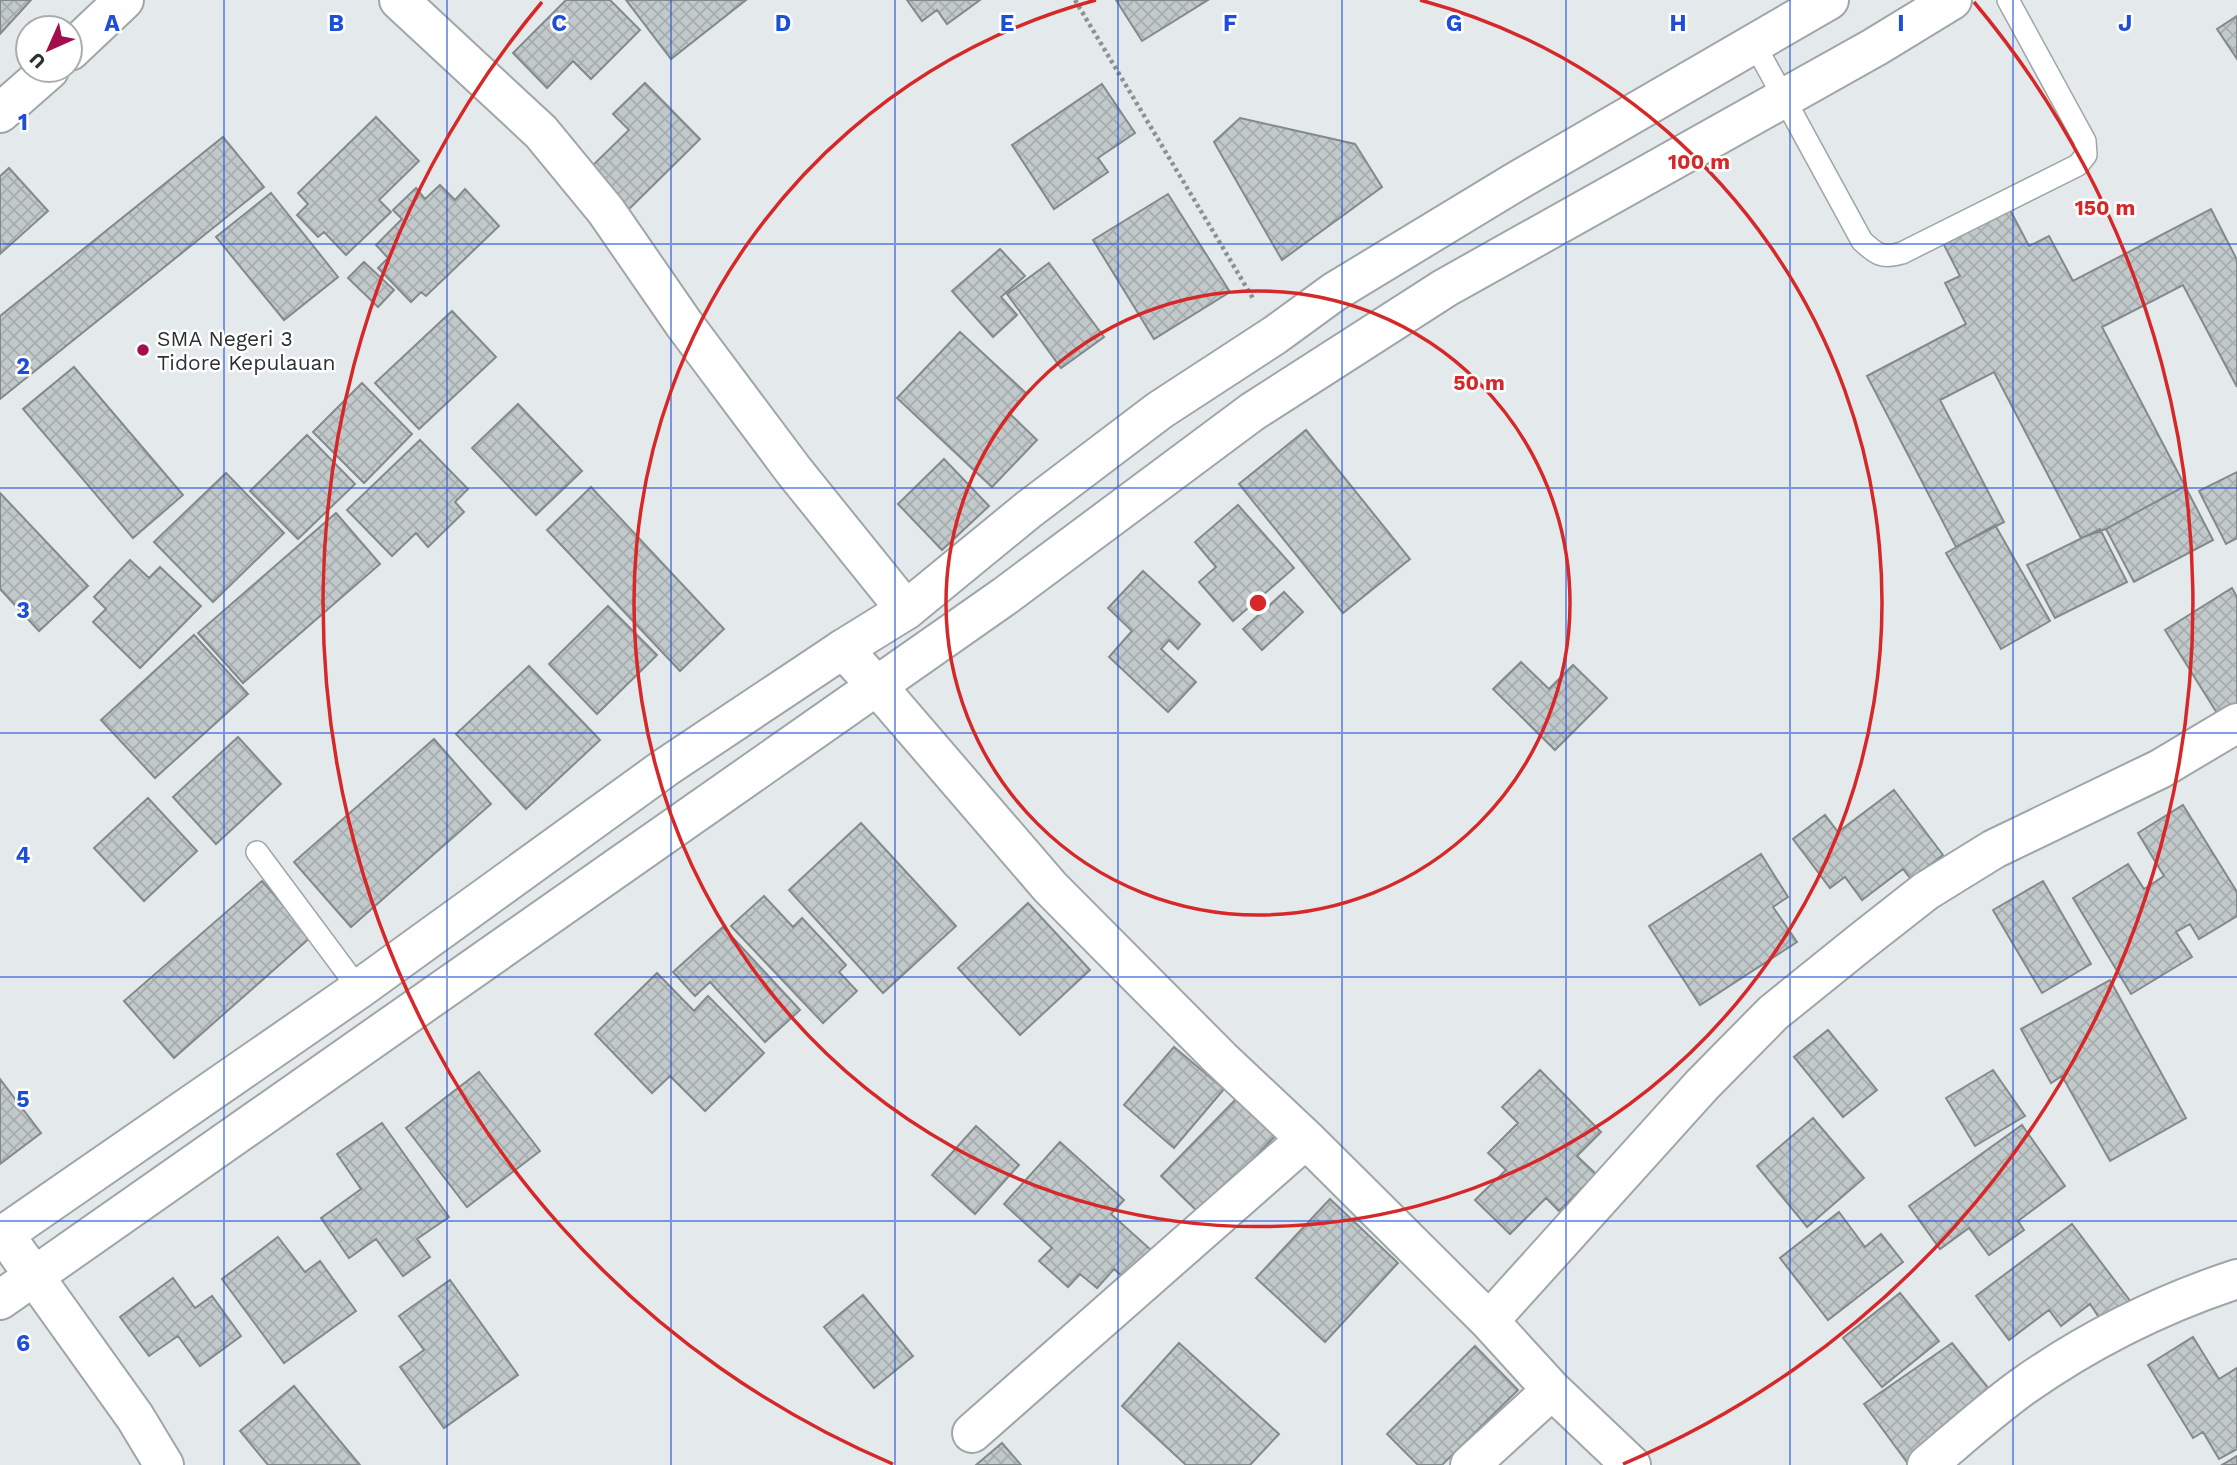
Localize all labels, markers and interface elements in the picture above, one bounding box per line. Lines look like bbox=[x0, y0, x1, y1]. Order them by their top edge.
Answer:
text: A bbox=[104, 10, 120, 37]
text: B bbox=[328, 10, 344, 37]
text: C bbox=[551, 10, 567, 37]
text: D bbox=[775, 10, 791, 37]
text: E bbox=[1000, 10, 1014, 37]
text: F bbox=[1223, 10, 1237, 37]
text: G bbox=[1446, 10, 1462, 37]
text: H bbox=[1669, 10, 1687, 37]
text: I bbox=[1897, 10, 1905, 37]
text: J bbox=[2118, 10, 2132, 37]
north arrow bbox=[14, 14, 84, 84]
text: U bbox=[24, 48, 50, 74]
text: 1 bbox=[18, 109, 28, 136]
text: 100 m bbox=[1668, 149, 1730, 174]
text: 150 m bbox=[2075, 195, 2135, 220]
place label: SMA Negeri 3 Tidore Kepulauan bbox=[157, 326, 336, 375]
marker: SMA Negeri 3 Tidore Kepulauan bbox=[135, 342, 151, 358]
text: 2 bbox=[16, 353, 30, 380]
text: 50 m bbox=[1453, 370, 1505, 395]
centre of rings bbox=[1246, 591, 1270, 615]
text: 3 bbox=[16, 597, 30, 624]
text: 4 bbox=[16, 842, 31, 869]
text: 5 bbox=[16, 1086, 30, 1113]
text: 6 bbox=[16, 1330, 30, 1357]

